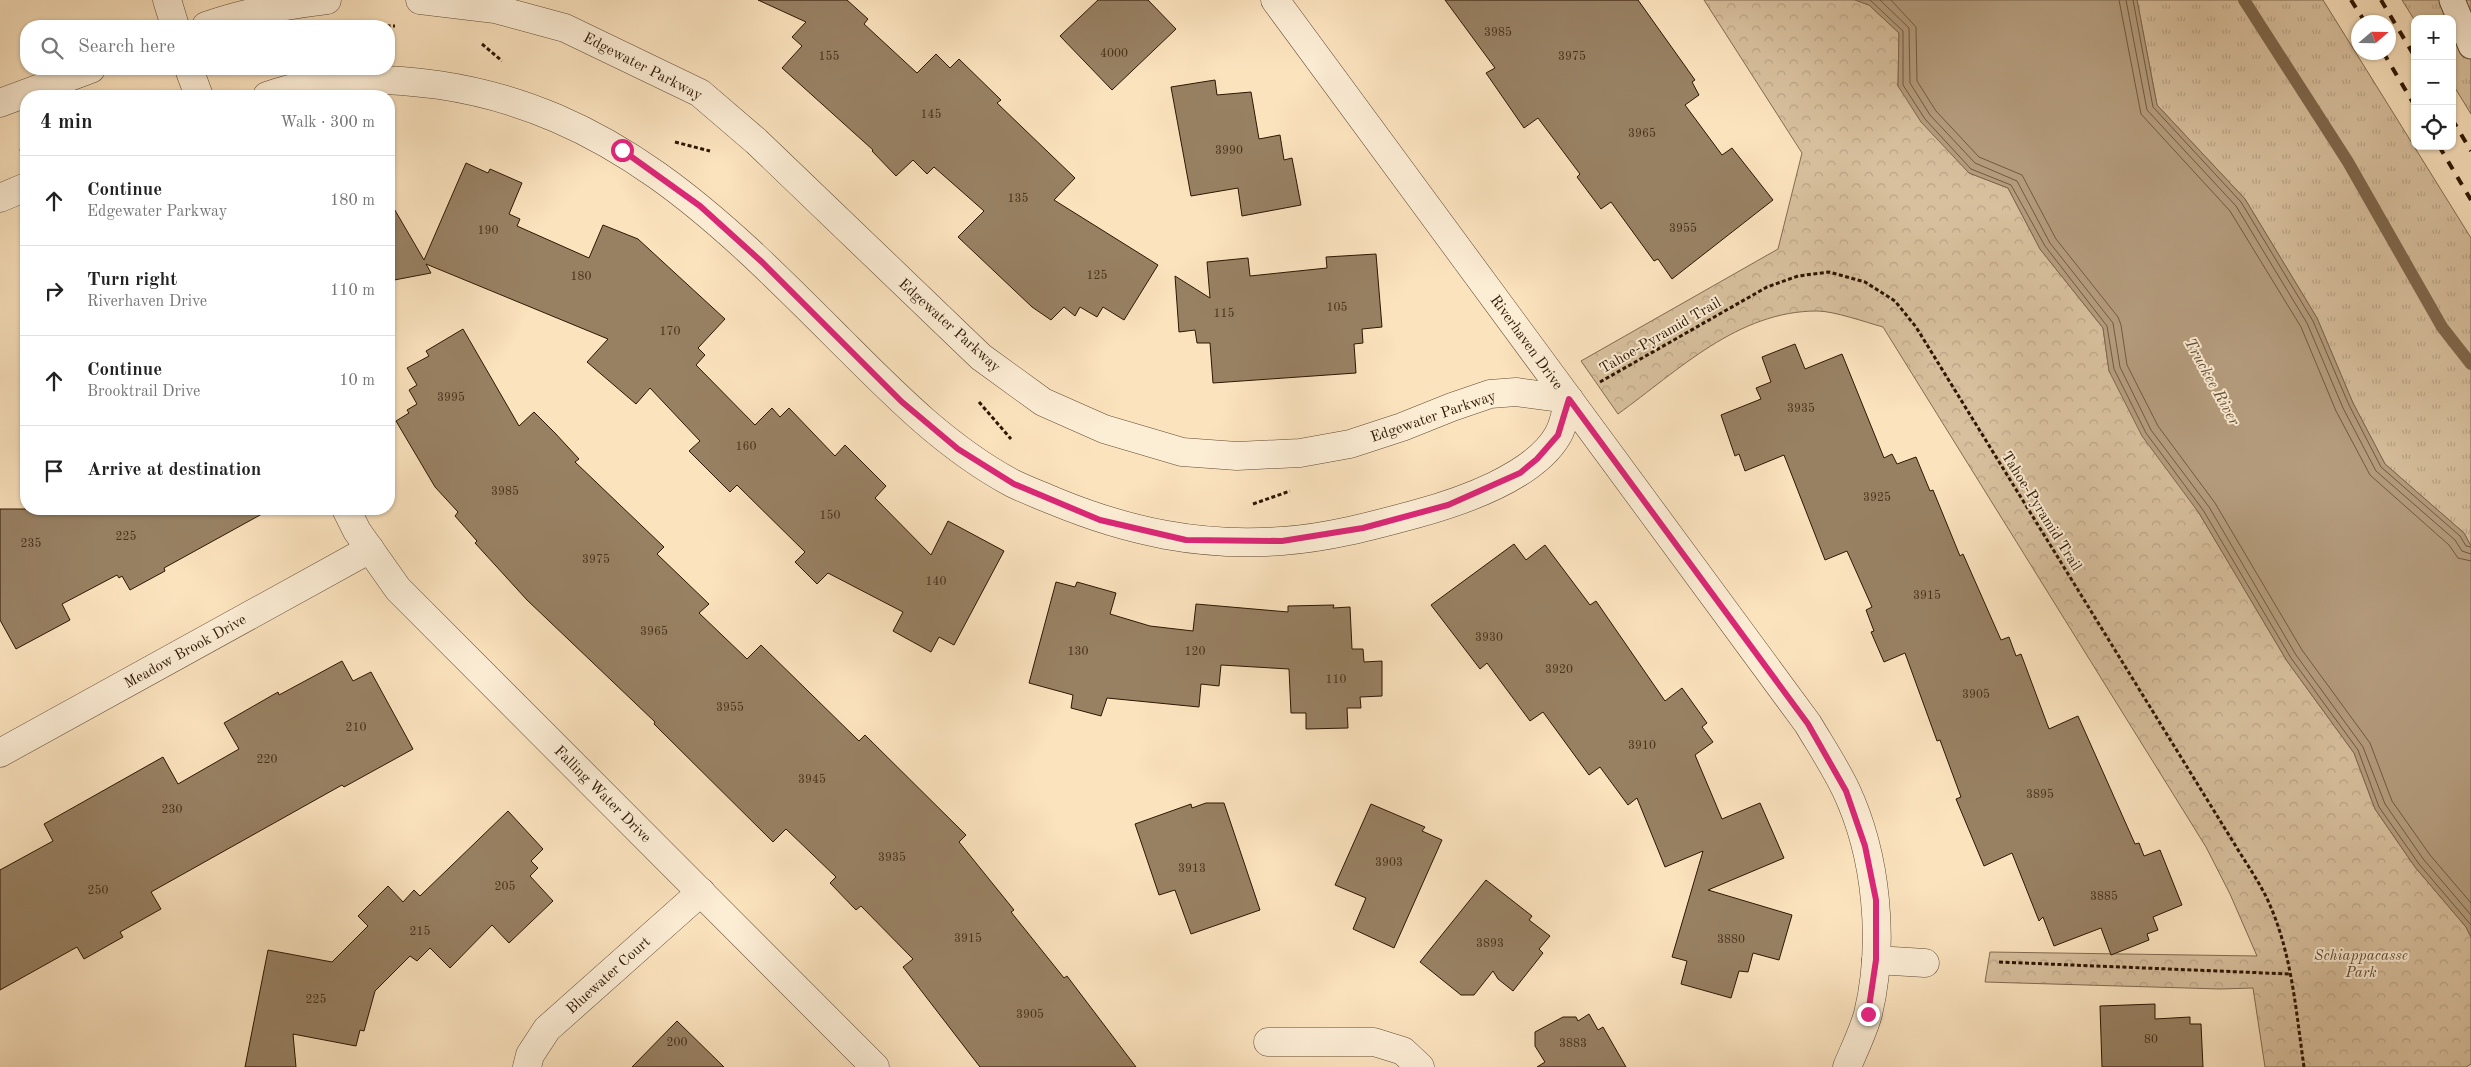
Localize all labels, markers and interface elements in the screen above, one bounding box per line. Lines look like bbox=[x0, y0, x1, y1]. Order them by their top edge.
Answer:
north arrow bbox=[2351, 15, 2396, 60]
map controls bbox=[2411, 15, 2456, 150]
button: + bbox=[2411, 15, 2456, 60]
search box bbox=[20, 20, 395, 75]
house number: 3985 bbox=[1484, 26, 1512, 39]
street label: Edgewater Parkway bbox=[580, 31, 704, 104]
icon: search bbox=[38, 34, 66, 62]
text: Search here bbox=[78, 38, 175, 57]
house number: 4000 bbox=[1100, 48, 1128, 60]
house number: 155 bbox=[819, 50, 839, 63]
house number: 3975 bbox=[1558, 50, 1586, 63]
button: − bbox=[2411, 60, 2456, 105]
button: locate bbox=[2411, 105, 2456, 150]
house number: 145 bbox=[921, 108, 941, 121]
text: 4 min bbox=[40, 112, 93, 133]
text: Walk · 300 m bbox=[280, 115, 375, 131]
house number: 3965 bbox=[1628, 127, 1656, 140]
route start bbox=[611, 139, 634, 162]
house number: 3990 bbox=[1215, 145, 1243, 157]
text: Continue bbox=[87, 181, 162, 200]
icon: ahead bbox=[40, 187, 68, 215]
house number: 135 bbox=[1008, 192, 1028, 205]
text: 180 m bbox=[330, 193, 375, 209]
text: Edgewater Parkway bbox=[87, 204, 227, 220]
house number: 3955 bbox=[1669, 222, 1697, 235]
house number: 190 bbox=[478, 225, 498, 237]
house number: 125 bbox=[1087, 269, 1107, 282]
text: Turn right bbox=[87, 271, 177, 290]
house number: 180 bbox=[571, 271, 591, 283]
icon: right bbox=[40, 277, 68, 305]
street label: Edgewater Parkway bbox=[895, 277, 1003, 376]
text: 110 m bbox=[330, 283, 375, 299]
street label: Riverhaven Drive bbox=[1487, 293, 1565, 393]
text: Riverhaven Drive bbox=[87, 294, 207, 310]
street label: Tahoe-Pyramid Trail bbox=[1597, 295, 1724, 377]
house number: 105 bbox=[1327, 301, 1347, 314]
house number: 115 bbox=[1214, 307, 1234, 320]
house number: 170 bbox=[660, 326, 680, 338]
water label: Truckee River bbox=[2181, 336, 2242, 429]
text: Continue bbox=[87, 361, 162, 380]
icon: ahead bbox=[40, 367, 68, 395]
text: 10 m bbox=[339, 373, 375, 389]
text: Brooktrail Drive bbox=[87, 384, 200, 400]
street label: Edgewater Parkway bbox=[1369, 389, 1498, 446]
house number: 3995 bbox=[437, 391, 465, 404]
house number: 3935 bbox=[1787, 402, 1815, 415]
house number: 160 bbox=[736, 441, 756, 453]
street label: Tahoe-Pyramid Trail bbox=[1998, 450, 2084, 574]
icon: arrive bbox=[40, 457, 68, 485]
text: Arrive at destination bbox=[87, 461, 261, 480]
house number: 3985 bbox=[491, 485, 519, 498]
house number: 3925 bbox=[1863, 491, 1891, 504]
house number: 150 bbox=[820, 509, 840, 522]
house number: 225 bbox=[116, 530, 136, 543]
house number: 235 bbox=[21, 537, 41, 550]
house number: 3975 bbox=[582, 553, 610, 566]
house number: 140 bbox=[926, 576, 946, 588]
house number: 3915 bbox=[1913, 589, 1941, 602]
street label: Meadow Brook Drive bbox=[122, 612, 249, 692]
house number: 3965 bbox=[640, 625, 668, 638]
house number: 3930 bbox=[1475, 632, 1503, 644]
house number: 130 bbox=[1068, 646, 1088, 658]
house number: 120 bbox=[1185, 646, 1205, 658]
house number: 3920 bbox=[1545, 664, 1573, 676]
house number: 110 bbox=[1326, 674, 1346, 686]
house number: 3905 bbox=[1962, 688, 1990, 701]
house number: 3955 bbox=[716, 701, 744, 714]
house number: 210 bbox=[346, 722, 366, 734]
house number: 3910 bbox=[1628, 740, 1656, 752]
street label: Falling Water Drive bbox=[551, 744, 653, 846]
house number: 220 bbox=[257, 754, 277, 766]
house number: 3945 bbox=[798, 773, 826, 786]
house number: 3895 bbox=[2026, 788, 2054, 801]
house number: 230 bbox=[162, 804, 182, 816]
house number: 3935 bbox=[878, 851, 906, 864]
house number: 3903 bbox=[1375, 857, 1403, 869]
house number: 3913 bbox=[1178, 863, 1206, 875]
house number: 205 bbox=[495, 880, 515, 893]
house number: 250 bbox=[88, 884, 108, 897]
house number: 3885 bbox=[2090, 890, 2118, 903]
house number: 215 bbox=[410, 925, 430, 938]
house number: 3915 bbox=[954, 932, 982, 945]
house number: 3880 bbox=[1717, 934, 1745, 946]
street label: Bluewater Court bbox=[564, 935, 654, 1018]
house number: 3893 bbox=[1476, 938, 1504, 950]
park label: Schiappacasse Park bbox=[2314, 949, 2408, 981]
house number: 225 bbox=[306, 993, 326, 1006]
route end bbox=[1857, 1003, 1880, 1026]
house number: 3905 bbox=[1016, 1008, 1044, 1021]
house number: 80 bbox=[2144, 1034, 2158, 1046]
house number: 200 bbox=[667, 1037, 687, 1049]
house number: 3883 bbox=[1559, 1038, 1587, 1050]

